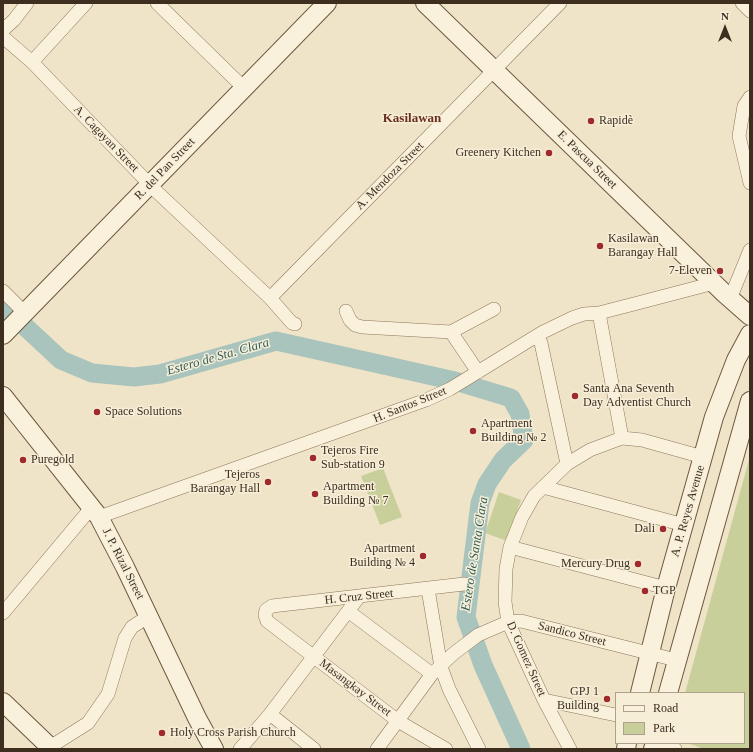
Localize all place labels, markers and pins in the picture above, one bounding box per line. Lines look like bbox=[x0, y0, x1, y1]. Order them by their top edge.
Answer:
place label: Rapidè bbox=[599, 114, 633, 128]
marker: Rapidè bbox=[586, 116, 596, 126]
place label: Greenery Kitchen bbox=[455, 146, 541, 160]
marker: Greenery Kitchen bbox=[544, 148, 554, 158]
place label: Kasilawan Barangay Hall bbox=[608, 232, 678, 260]
marker: Kasilawan Barangay Hall bbox=[595, 241, 605, 251]
place label: 7-Eleven bbox=[669, 264, 712, 278]
marker: 7-Eleven bbox=[715, 266, 725, 276]
place label: Santa Ana Seventh Day Adventist Church bbox=[583, 382, 691, 410]
marker: Santa Ana Seventh Day Adventist Church bbox=[570, 391, 580, 401]
place label: Space Solutions bbox=[105, 405, 182, 419]
marker: Space Solutions bbox=[92, 407, 102, 417]
place label: Apartment Building № 2 bbox=[481, 417, 546, 445]
marker: Apartment Building № 2 bbox=[468, 426, 478, 436]
place label: Tejeros Fire Sub-station 9 bbox=[321, 444, 385, 472]
place label: Puregold bbox=[31, 453, 74, 467]
marker: Tejeros Fire Sub-station 9 bbox=[308, 453, 318, 463]
marker: Puregold bbox=[18, 455, 28, 465]
place label: Tejeros Barangay Hall bbox=[190, 468, 260, 496]
marker: Tejeros Barangay Hall bbox=[263, 477, 273, 487]
place label: Apartment Building № 7 bbox=[323, 480, 388, 508]
marker: Apartment Building № 7 bbox=[310, 489, 320, 499]
place label: Dali bbox=[634, 522, 655, 536]
marker: Dali bbox=[658, 524, 668, 534]
place label: Apartment Building № 4 bbox=[350, 542, 415, 570]
marker: Apartment Building № 4 bbox=[418, 551, 428, 561]
place label: Mercury Drug bbox=[561, 557, 630, 571]
marker: Mercury Drug bbox=[633, 559, 643, 569]
place label: TGP bbox=[653, 584, 676, 598]
marker: TGP bbox=[640, 586, 650, 596]
place label: GPJ 1 Building bbox=[557, 685, 599, 713]
marker: GPJ 1 Building bbox=[602, 694, 612, 704]
place label: Holy Cross Parish Church bbox=[170, 726, 296, 740]
marker: Holy Cross Parish Church bbox=[157, 728, 167, 738]

